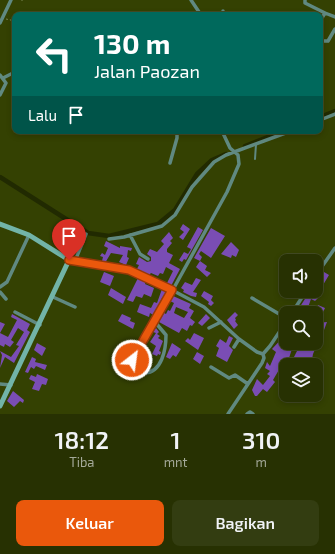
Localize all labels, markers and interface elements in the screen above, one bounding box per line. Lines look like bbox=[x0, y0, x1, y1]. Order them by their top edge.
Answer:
text: 130 m bbox=[94, 26, 170, 60]
icon: left bbox=[28, 28, 80, 80]
text: Jalan Paozan bbox=[94, 60, 200, 82]
icon: arrive bbox=[65, 104, 87, 126]
text: Lalu bbox=[28, 106, 57, 124]
pin bbox=[52, 219, 86, 260]
icon: arrive bbox=[58, 225, 80, 247]
map controls bbox=[279, 254, 323, 402]
button: sound bbox=[279, 254, 323, 298]
button: search bbox=[279, 306, 323, 350]
position arrow bbox=[111, 339, 153, 381]
button: layers bbox=[279, 358, 323, 402]
text: 18:12 bbox=[55, 425, 109, 454]
text: 1 bbox=[171, 425, 181, 454]
text: 310 bbox=[242, 425, 280, 454]
text: Tiba bbox=[69, 454, 94, 470]
text: mnt bbox=[164, 454, 188, 470]
text: m bbox=[256, 454, 267, 470]
button: Keluar bbox=[16, 500, 164, 546]
button: Bagikan bbox=[172, 500, 319, 546]

